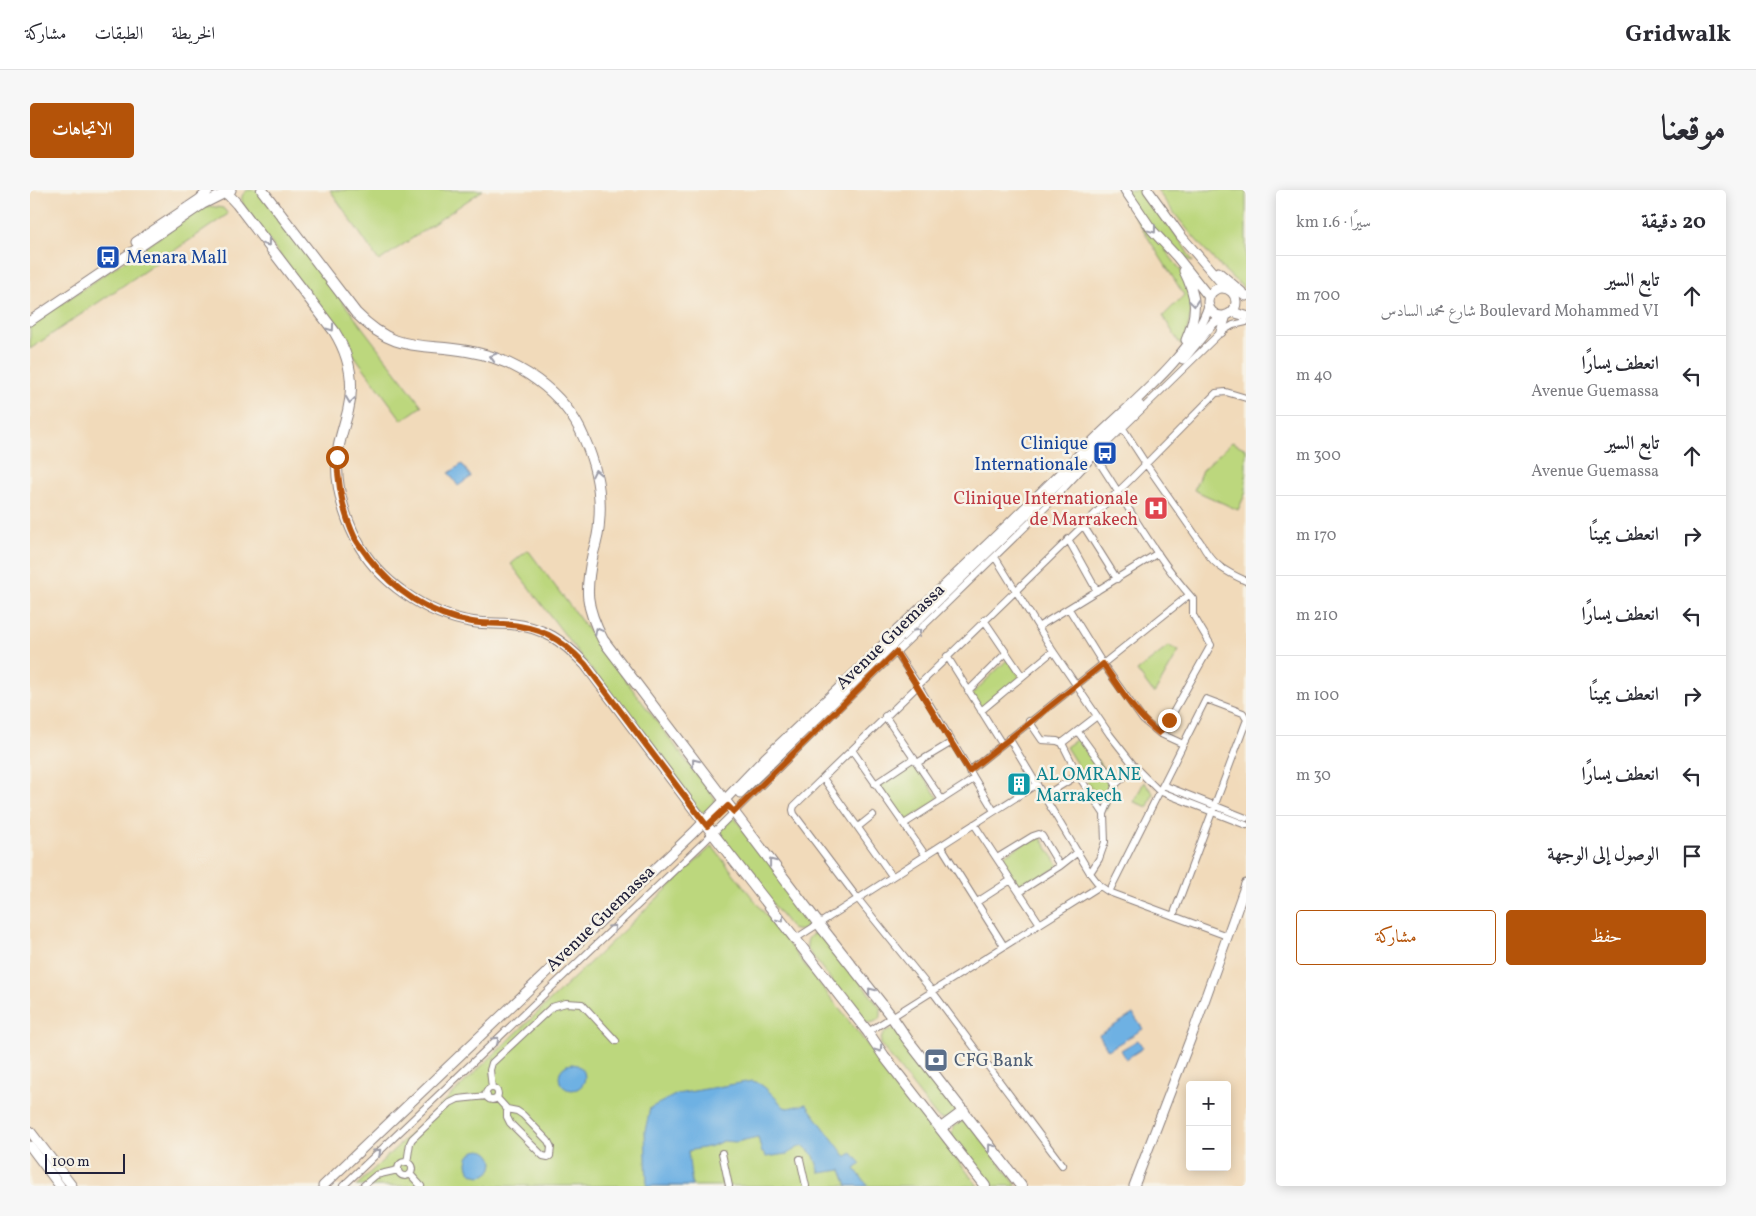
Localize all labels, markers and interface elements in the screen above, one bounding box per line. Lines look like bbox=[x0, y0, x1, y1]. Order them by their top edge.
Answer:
text: Gridwalk bbox=[1625, 18, 1731, 52]
text: مشاركة bbox=[25, 22, 66, 47]
text: الطبقات bbox=[94, 22, 143, 47]
text: الخريطة bbox=[171, 22, 215, 47]
button: الاتجاهات bbox=[30, 103, 134, 158]
text: موقعنا bbox=[1661, 106, 1726, 154]
text: 20 دقيقة bbox=[1641, 208, 1706, 237]
text: سيرًا · 1.6 km bbox=[1296, 212, 1371, 234]
one-way arrow bbox=[1147, 224, 1156, 234]
one-way arrow bbox=[261, 237, 270, 247]
bus stop icon: Menara Mall bbox=[95, 244, 121, 270]
place label: Menara Mall bbox=[126, 246, 227, 271]
text: تابع السير bbox=[1606, 268, 1659, 294]
icon: ahead bbox=[1678, 282, 1706, 310]
text: 700 m bbox=[1296, 285, 1340, 307]
one-way arrow bbox=[1188, 299, 1199, 307]
text: Boulevard Mohammed VI شارع محمد السادس bbox=[1381, 301, 1659, 323]
one-way arrow bbox=[325, 322, 334, 332]
text: انعطف يسارًا bbox=[1581, 351, 1659, 377]
one-way arrow bbox=[489, 353, 497, 363]
icon: left bbox=[1678, 362, 1706, 390]
text: 40 m bbox=[1296, 365, 1332, 387]
text: Avenue Guemassa bbox=[1531, 381, 1659, 403]
one-way arrow bbox=[345, 397, 356, 405]
text: تابع السير bbox=[1606, 431, 1659, 457]
place label: Clinique Internationale bbox=[974, 432, 1088, 478]
bus stop icon: Clinique Internationale bbox=[1092, 440, 1118, 466]
icon: ahead bbox=[1678, 442, 1706, 470]
text: 300 m bbox=[1296, 445, 1341, 467]
route start bbox=[326, 446, 349, 469]
text: Avenue Guemassa bbox=[1531, 461, 1659, 483]
one-way arrow bbox=[591, 468, 601, 477]
place label: Clinique Internationale de Marrakech bbox=[953, 487, 1138, 533]
hospital icon: Clinique Internationale de Marrakech bbox=[1143, 495, 1169, 521]
text: انعطف يمينًا bbox=[1589, 522, 1659, 548]
icon: right bbox=[1678, 522, 1706, 550]
text: 170 m bbox=[1296, 525, 1336, 547]
street label: Avenue Guemassa bbox=[831, 578, 951, 696]
text: انعطف يسارًا bbox=[1581, 602, 1659, 628]
icon: left bbox=[1678, 602, 1706, 630]
text: 210 m bbox=[1296, 605, 1338, 627]
one-way arrow bbox=[594, 628, 604, 637]
one-way arrow bbox=[912, 629, 921, 638]
text: انعطف يمينًا bbox=[1589, 682, 1659, 708]
icon: right bbox=[1678, 682, 1706, 710]
text: 100 m bbox=[1296, 685, 1339, 707]
route end bbox=[1158, 709, 1181, 732]
one-way arrow bbox=[692, 759, 700, 768]
text: انعطف يسارًا bbox=[1581, 762, 1659, 788]
icon: left bbox=[1678, 762, 1706, 790]
place label: AL OMRANE Marrakech bbox=[1036, 763, 1142, 809]
text: 30 m bbox=[1296, 765, 1331, 787]
building icon: AL OMRANE Marrakech bbox=[1006, 771, 1032, 797]
text: الوصول إلى الوجهة bbox=[1547, 842, 1659, 868]
icon: arrive bbox=[1678, 842, 1706, 870]
one-way arrow bbox=[769, 859, 777, 868]
street label: Avenue Guemassa bbox=[541, 860, 661, 978]
button: مشاركة bbox=[1296, 910, 1496, 965]
button: حفظ bbox=[1506, 910, 1706, 965]
one-way arrow bbox=[775, 913, 784, 923]
one-way arrow bbox=[608, 925, 617, 934]
one-way arrow bbox=[868, 988, 876, 997]
one-way arrow bbox=[490, 1037, 499, 1046]
one-way arrow bbox=[873, 1043, 882, 1052]
bank icon: CFG Bank bbox=[923, 1047, 949, 1073]
place label: CFG Bank bbox=[954, 1049, 1034, 1074]
map controls bbox=[1186, 1081, 1231, 1171]
button: + bbox=[1186, 1081, 1231, 1126]
button: − bbox=[1186, 1126, 1231, 1171]
one-way arrow bbox=[988, 1143, 997, 1153]
one-way arrow bbox=[372, 1149, 381, 1158]
scale bar bbox=[45, 1151, 125, 1174]
text: 100 m bbox=[52, 1153, 90, 1172]

